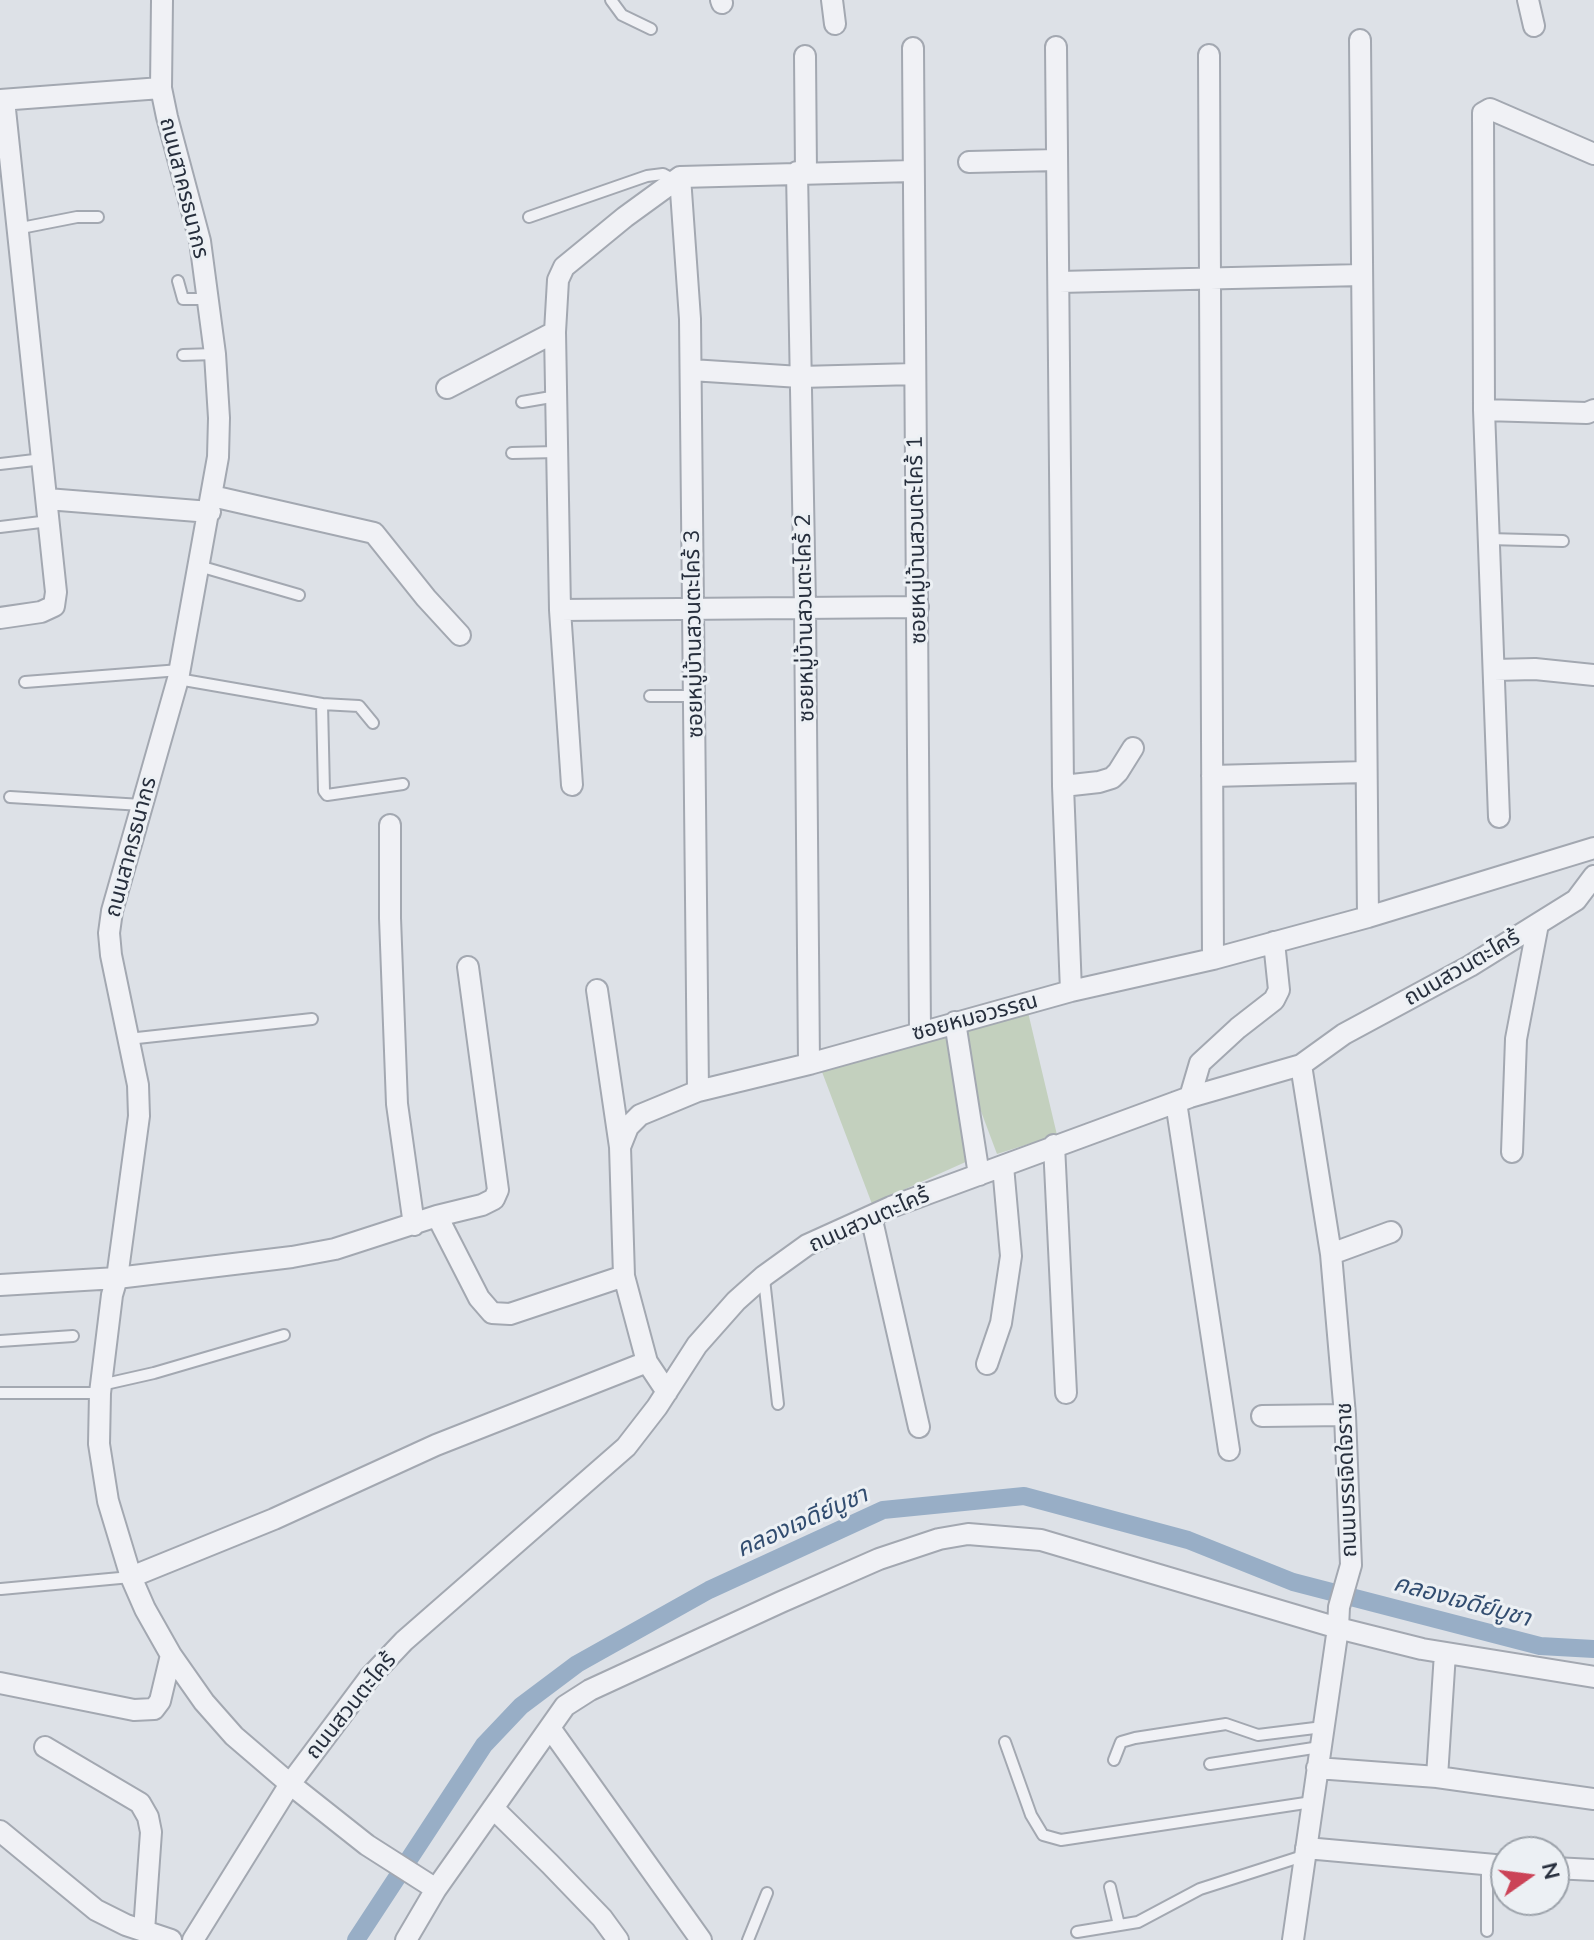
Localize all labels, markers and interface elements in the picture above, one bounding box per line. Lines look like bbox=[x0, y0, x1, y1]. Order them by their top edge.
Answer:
street label: ถนนสาครธนากร bbox=[154, 115, 214, 261]
street label: ซอยหมู่บ้านสวนตะไคร้ 1 bbox=[902, 436, 932, 644]
street label: ซอยหมู่บ้านสวนตะไคร้ 2 bbox=[790, 514, 820, 722]
street label: ซอยหมู่บ้านสวนตะไคร้ 3 bbox=[679, 530, 709, 738]
street label: ถนนสาครธนากร bbox=[100, 774, 162, 920]
street label: ถนนสวนตะไคร้ bbox=[1399, 924, 1525, 1012]
street label: ซอยหมอวรรณ bbox=[909, 988, 1041, 1046]
street label: ถนนสวนตะไคร้ bbox=[805, 1182, 933, 1258]
street label: ถนนบรรเจิดใจราช bbox=[1331, 1402, 1363, 1558]
water label: คลองเจดีย์บูชา bbox=[732, 1480, 872, 1564]
water label: คลองเจดีย์บูชา bbox=[1390, 1569, 1534, 1633]
street label: ถนนสวนตะไคร้ bbox=[300, 1647, 402, 1765]
north arrow bbox=[1490, 1836, 1570, 1916]
text: N bbox=[1536, 1859, 1567, 1882]

